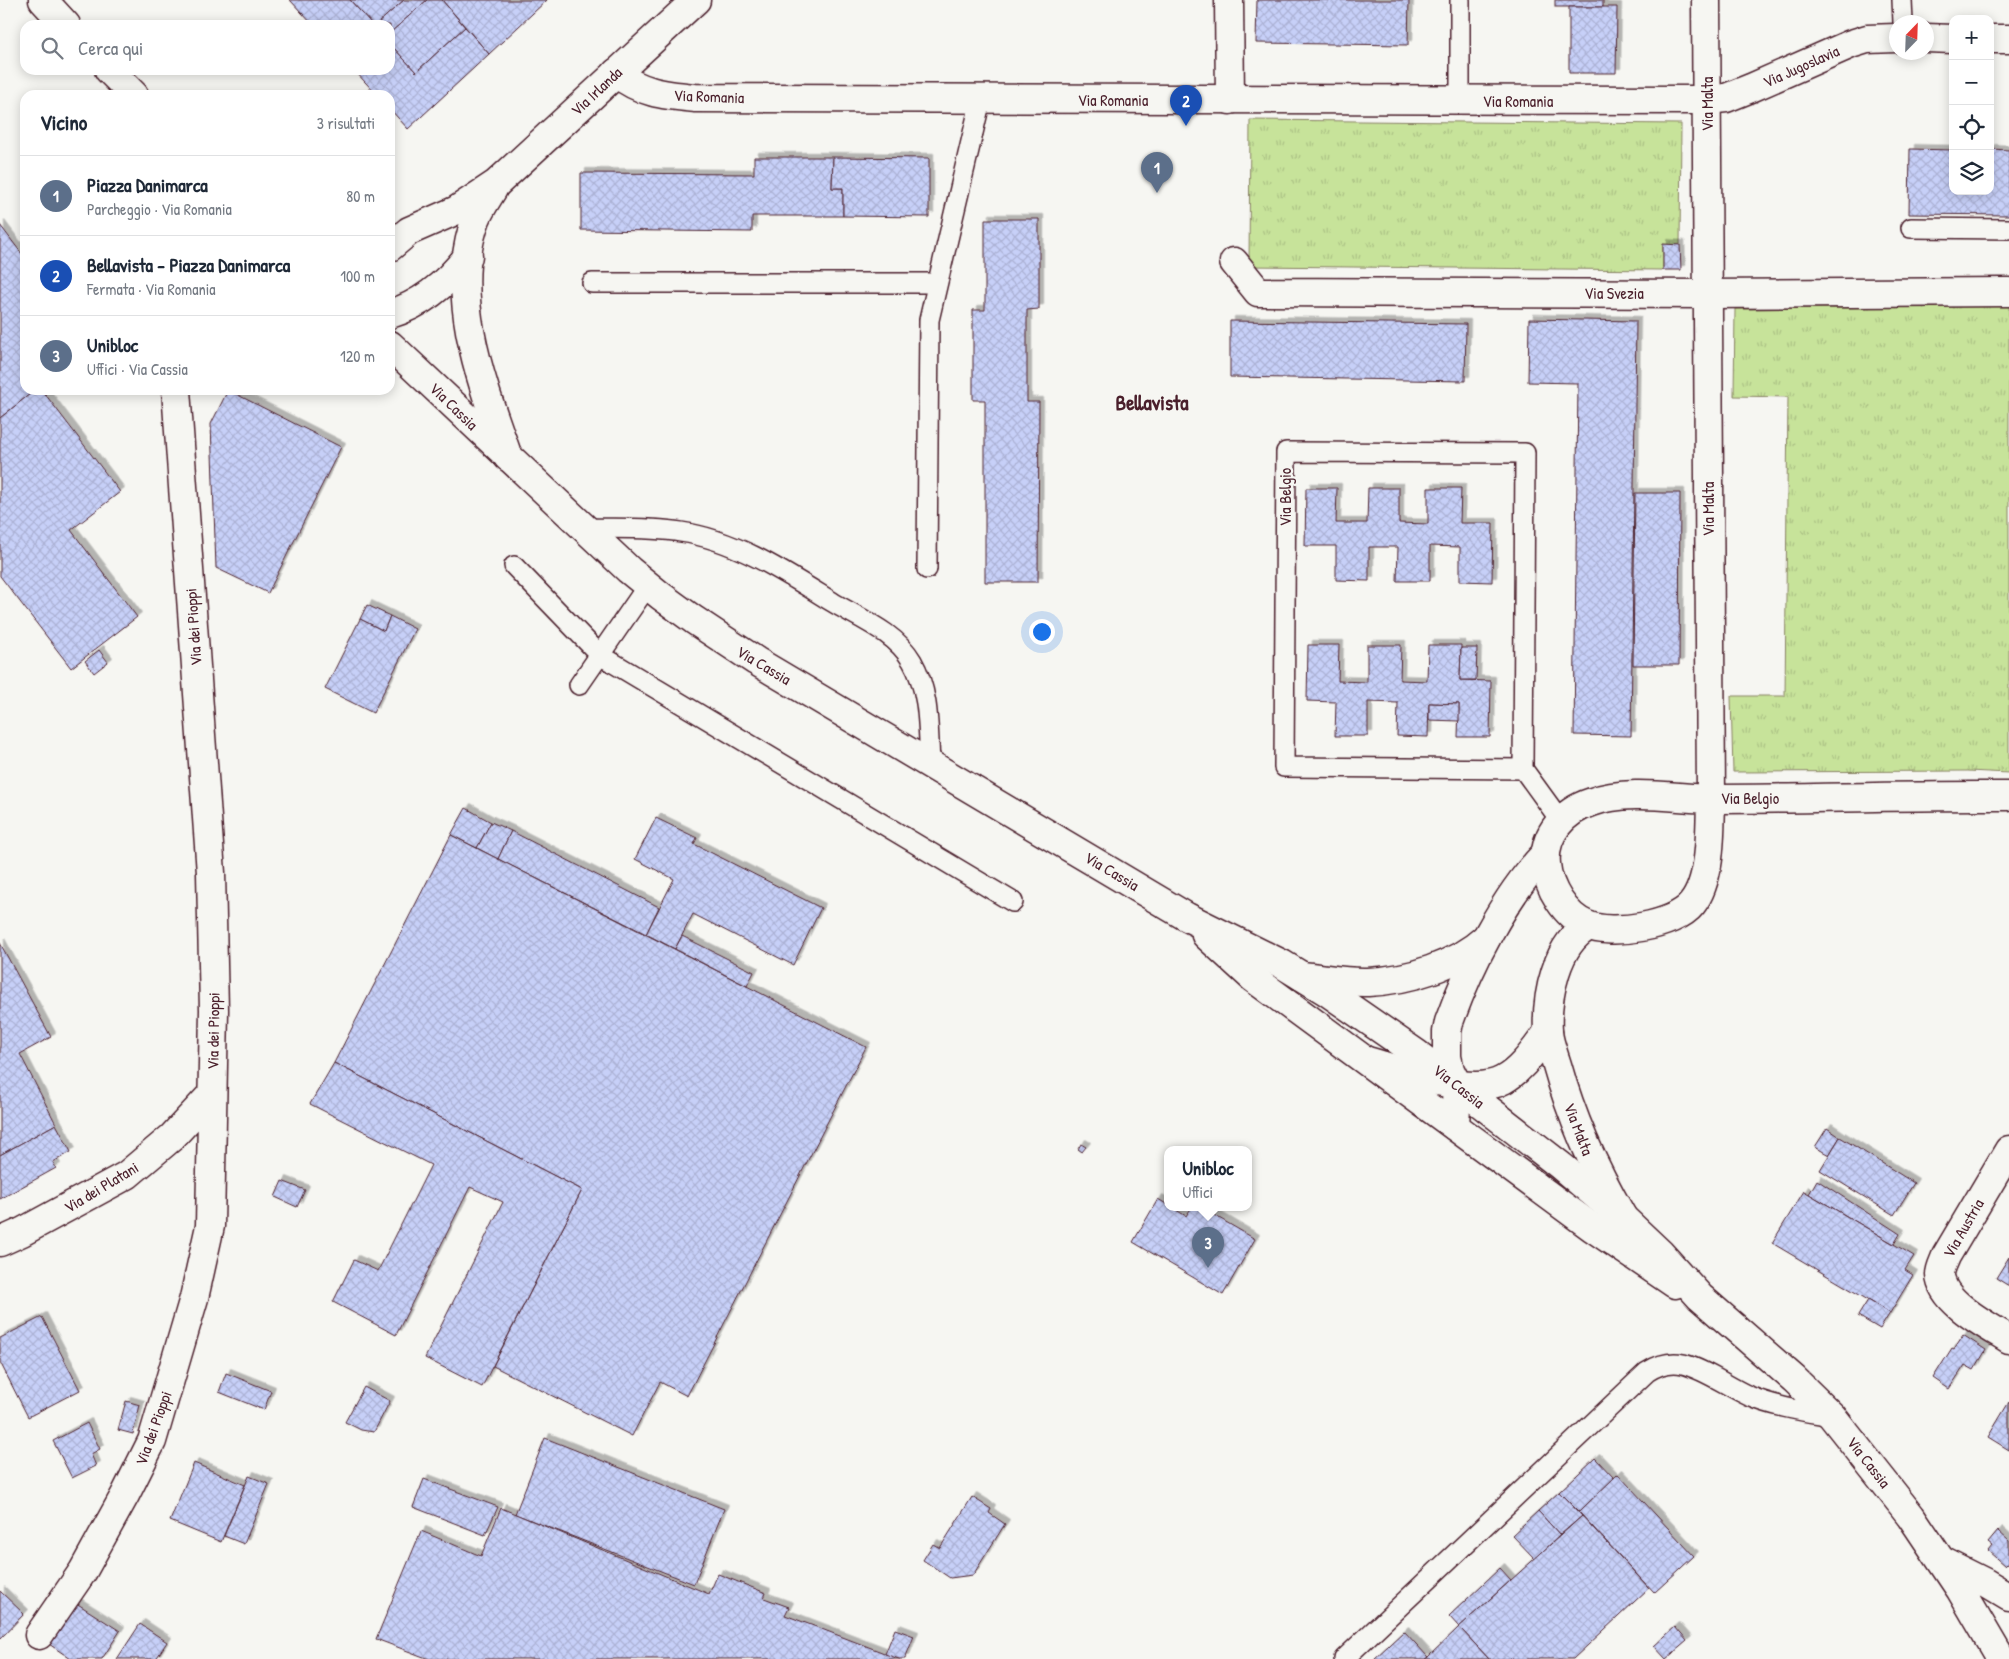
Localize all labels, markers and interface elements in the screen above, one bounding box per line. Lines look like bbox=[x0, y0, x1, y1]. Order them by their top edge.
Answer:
north arrow bbox=[1889, 15, 1934, 60]
map controls bbox=[1949, 15, 1994, 195]
button: + bbox=[1949, 15, 1994, 60]
search box bbox=[20, 20, 395, 75]
icon: search bbox=[38, 34, 66, 62]
text: Cerca qui bbox=[78, 35, 143, 61]
street label: Via Jugoslavia bbox=[1759, 39, 1843, 93]
button: − bbox=[1949, 60, 1994, 105]
street label: Via Irlanda bbox=[566, 62, 626, 120]
street label: Via Malta bbox=[1696, 77, 1718, 131]
street label: Via Romania bbox=[673, 84, 745, 108]
pin: 2 bbox=[1170, 85, 1202, 126]
street label: Via Romania bbox=[1078, 89, 1148, 111]
street label: Via Romania bbox=[1483, 90, 1553, 112]
button: locate bbox=[1949, 105, 1994, 150]
text: Vicino bbox=[40, 108, 87, 137]
text: 3 risultati bbox=[317, 112, 375, 134]
button: layers bbox=[1949, 150, 1994, 195]
pin: 1 bbox=[1141, 152, 1173, 193]
text: Piazza Danimarca bbox=[87, 172, 208, 198]
text: 1 bbox=[53, 185, 59, 207]
text: 80 m bbox=[346, 185, 375, 207]
text: Parcheggio · Via Romania bbox=[87, 198, 232, 220]
text: Bellavista - Piazza Danimarca bbox=[87, 252, 290, 278]
text: 2 bbox=[52, 265, 60, 287]
text: 100 m bbox=[340, 265, 375, 287]
text: Fermata · Via Romania bbox=[87, 278, 216, 300]
street label: Via Svezia bbox=[1584, 282, 1644, 304]
text: Unibloc bbox=[87, 332, 138, 358]
text: 3 bbox=[52, 345, 60, 367]
text: 120 m bbox=[340, 345, 375, 367]
text: Uffici · Via Cassia bbox=[87, 358, 188, 380]
street label: Via Cassia bbox=[425, 377, 483, 435]
district label: Bellavista bbox=[1116, 388, 1189, 417]
street label: Via Belgio bbox=[1274, 467, 1296, 526]
street label: Via Malta bbox=[1697, 482, 1719, 536]
street label: Via dei Pioppi bbox=[179, 588, 207, 666]
your location bbox=[1029, 619, 1055, 645]
street label: Via Cassia bbox=[733, 640, 795, 690]
street label: Via Belgio bbox=[1721, 787, 1780, 809]
street label: Via Cassia bbox=[1081, 846, 1143, 896]
street label: Via dei Pioppi bbox=[201, 992, 225, 1070]
street label: Via Cassia bbox=[1429, 1059, 1489, 1113]
street label: Via Malta bbox=[1559, 1100, 1599, 1158]
popup bbox=[1164, 1146, 1252, 1211]
text: Unibloc bbox=[1182, 1155, 1234, 1181]
street label: Via dei Platani bbox=[60, 1156, 142, 1218]
text: Uffici bbox=[1182, 1181, 1213, 1203]
street label: Via Austria bbox=[1937, 1195, 1989, 1261]
pin: 3 bbox=[1192, 1227, 1224, 1268]
street label: Via dei Pioppi bbox=[129, 1388, 177, 1468]
street label: Via Cassia bbox=[1842, 1432, 1896, 1492]

